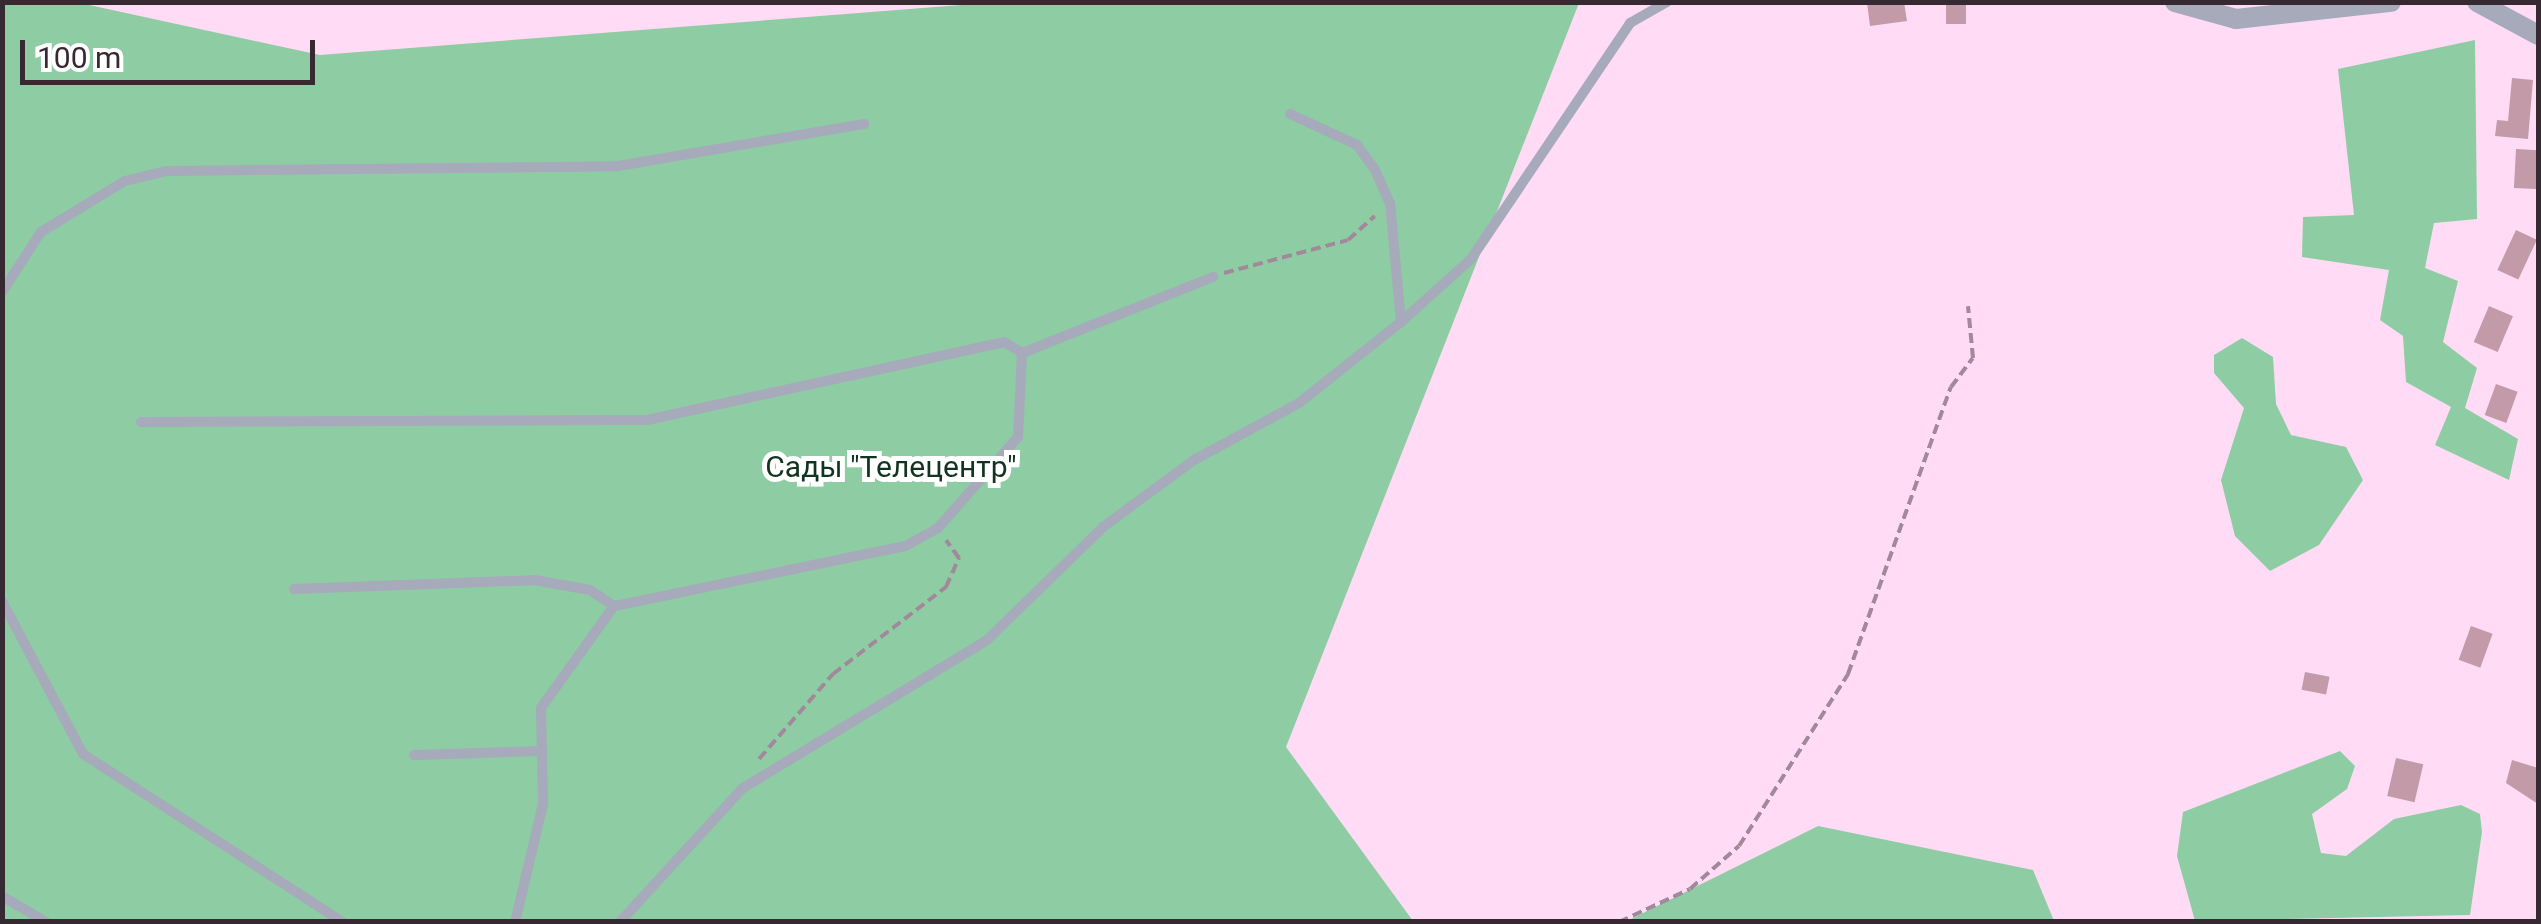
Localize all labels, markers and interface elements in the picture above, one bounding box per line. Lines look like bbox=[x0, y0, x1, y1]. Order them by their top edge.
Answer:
scale bar bbox=[25, 20, 320, 82]
text: 100 m bbox=[37, 40, 121, 75]
park label: Сады "Телецентр" bbox=[765, 449, 1017, 485]

